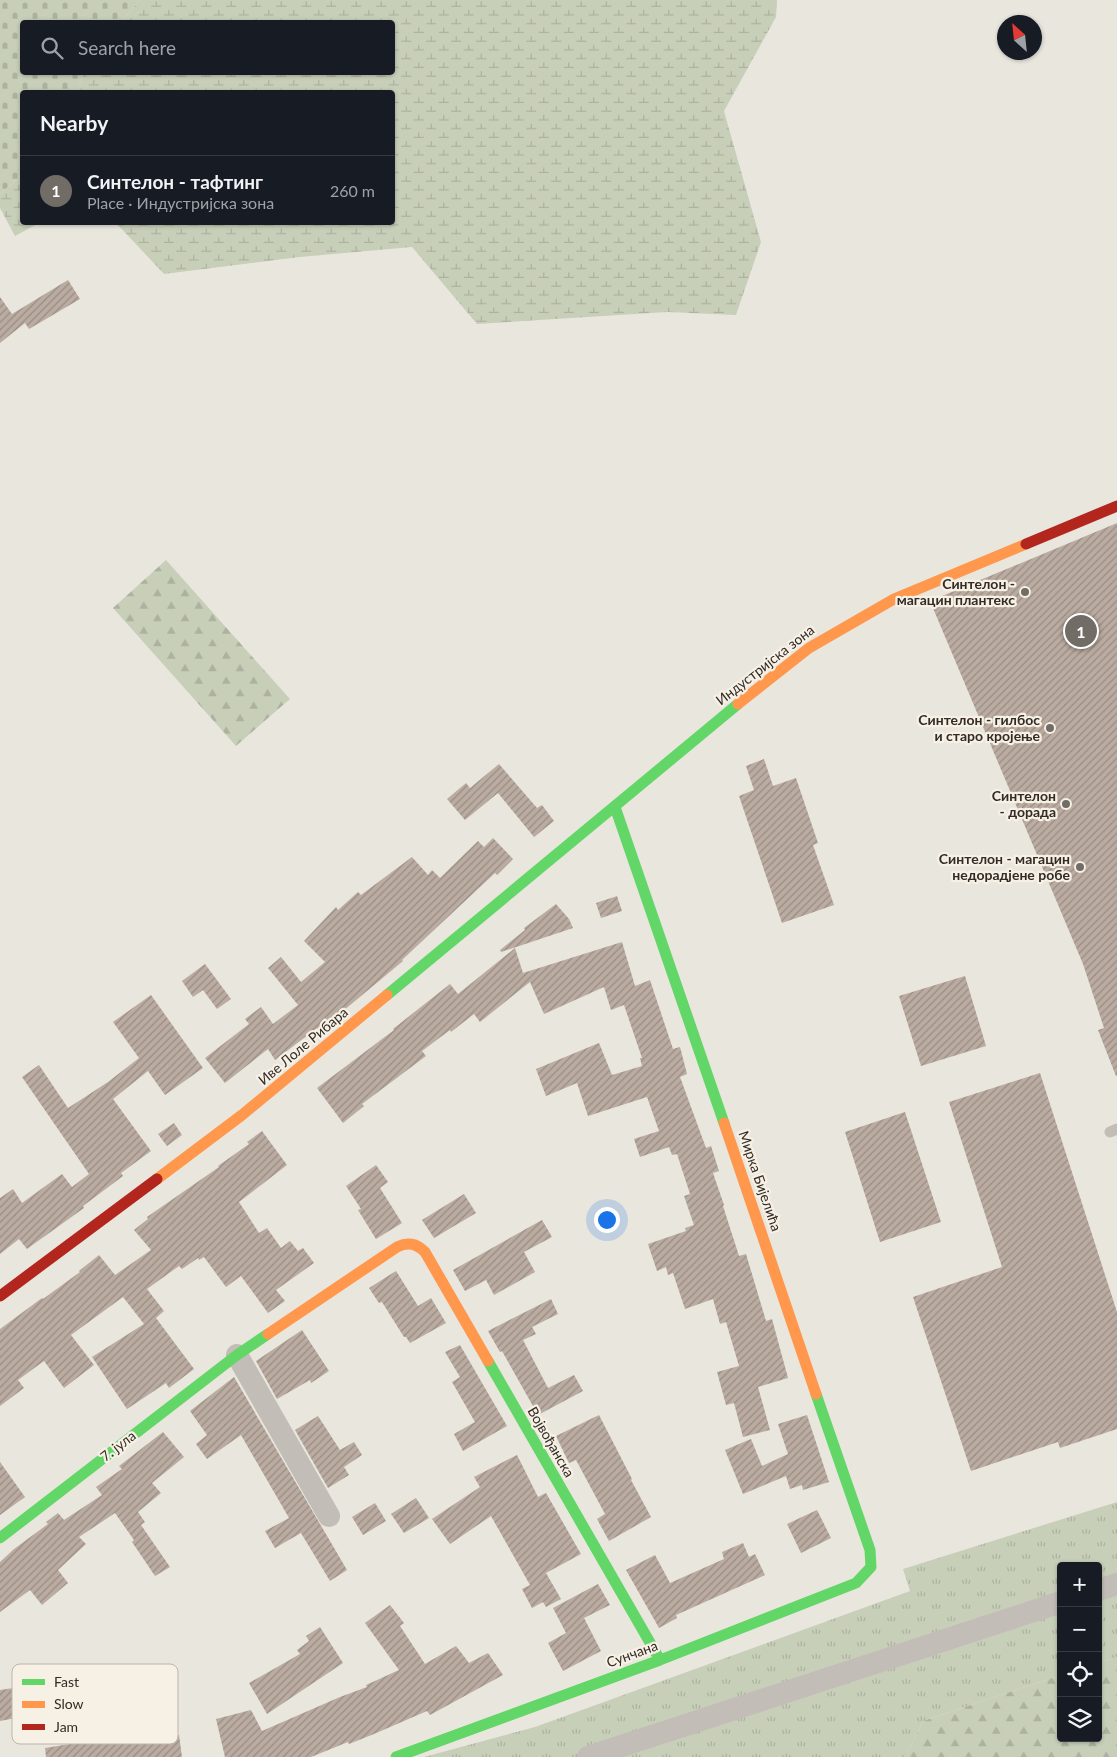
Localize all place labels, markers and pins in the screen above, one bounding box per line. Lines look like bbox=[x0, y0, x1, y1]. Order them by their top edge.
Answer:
place label: Синтелон - магацин плантекс bbox=[897, 575, 1015, 608]
marker: Синтелон - магацин плантекс bbox=[1019, 586, 1031, 598]
pin: 1 bbox=[1065, 612, 1097, 650]
place label: Синтелон - гилбос и старо кројење bbox=[918, 711, 1041, 744]
marker: Синтелон - гилбос и старо кројење bbox=[1044, 722, 1056, 734]
place label: Синтелон - дорада bbox=[992, 787, 1056, 820]
marker: Синтелон - дорада bbox=[1060, 798, 1072, 810]
place label: Синтелон - магацин недорадјене робе bbox=[939, 850, 1071, 883]
marker: Синтелон - магацин недорадјене робе bbox=[1074, 861, 1086, 873]

